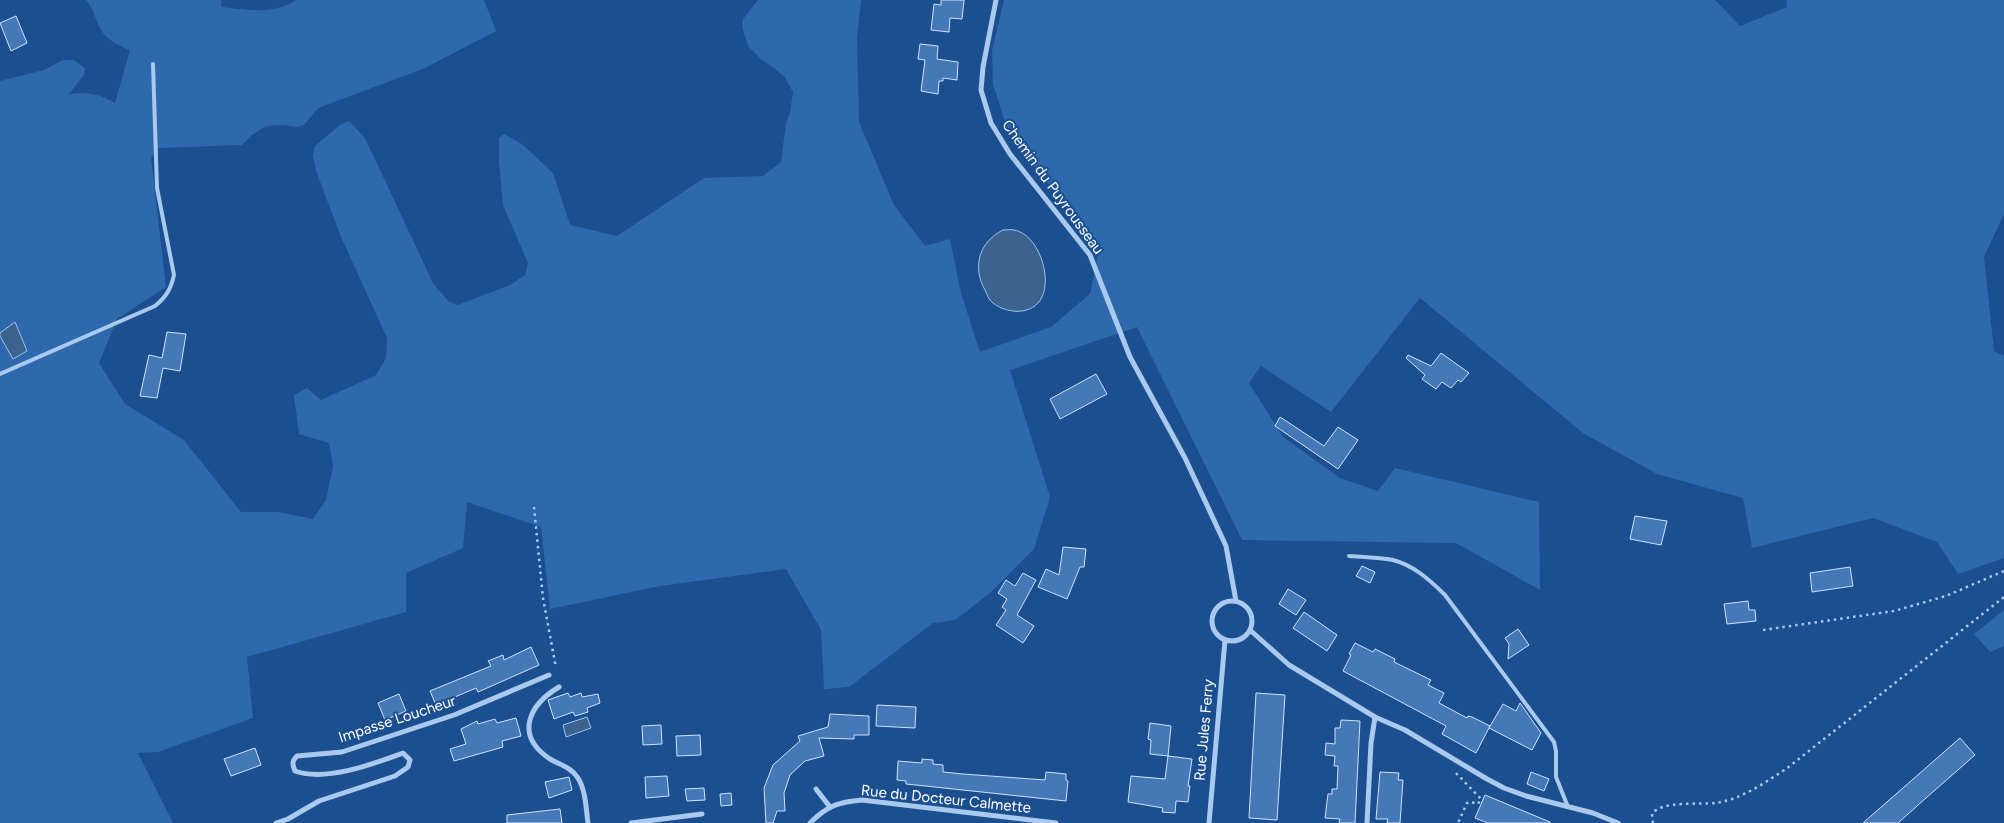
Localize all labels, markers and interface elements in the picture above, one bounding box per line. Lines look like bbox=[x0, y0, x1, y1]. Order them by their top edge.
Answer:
street label: Chemin du Puyrousseau bbox=[998, 116, 1108, 258]
street label: Rue Jules Ferry bbox=[1191, 678, 1217, 782]
street label: Impasse Loucheur bbox=[336, 692, 458, 746]
street label: Rue du Docteur Calmette bbox=[860, 781, 1032, 817]

